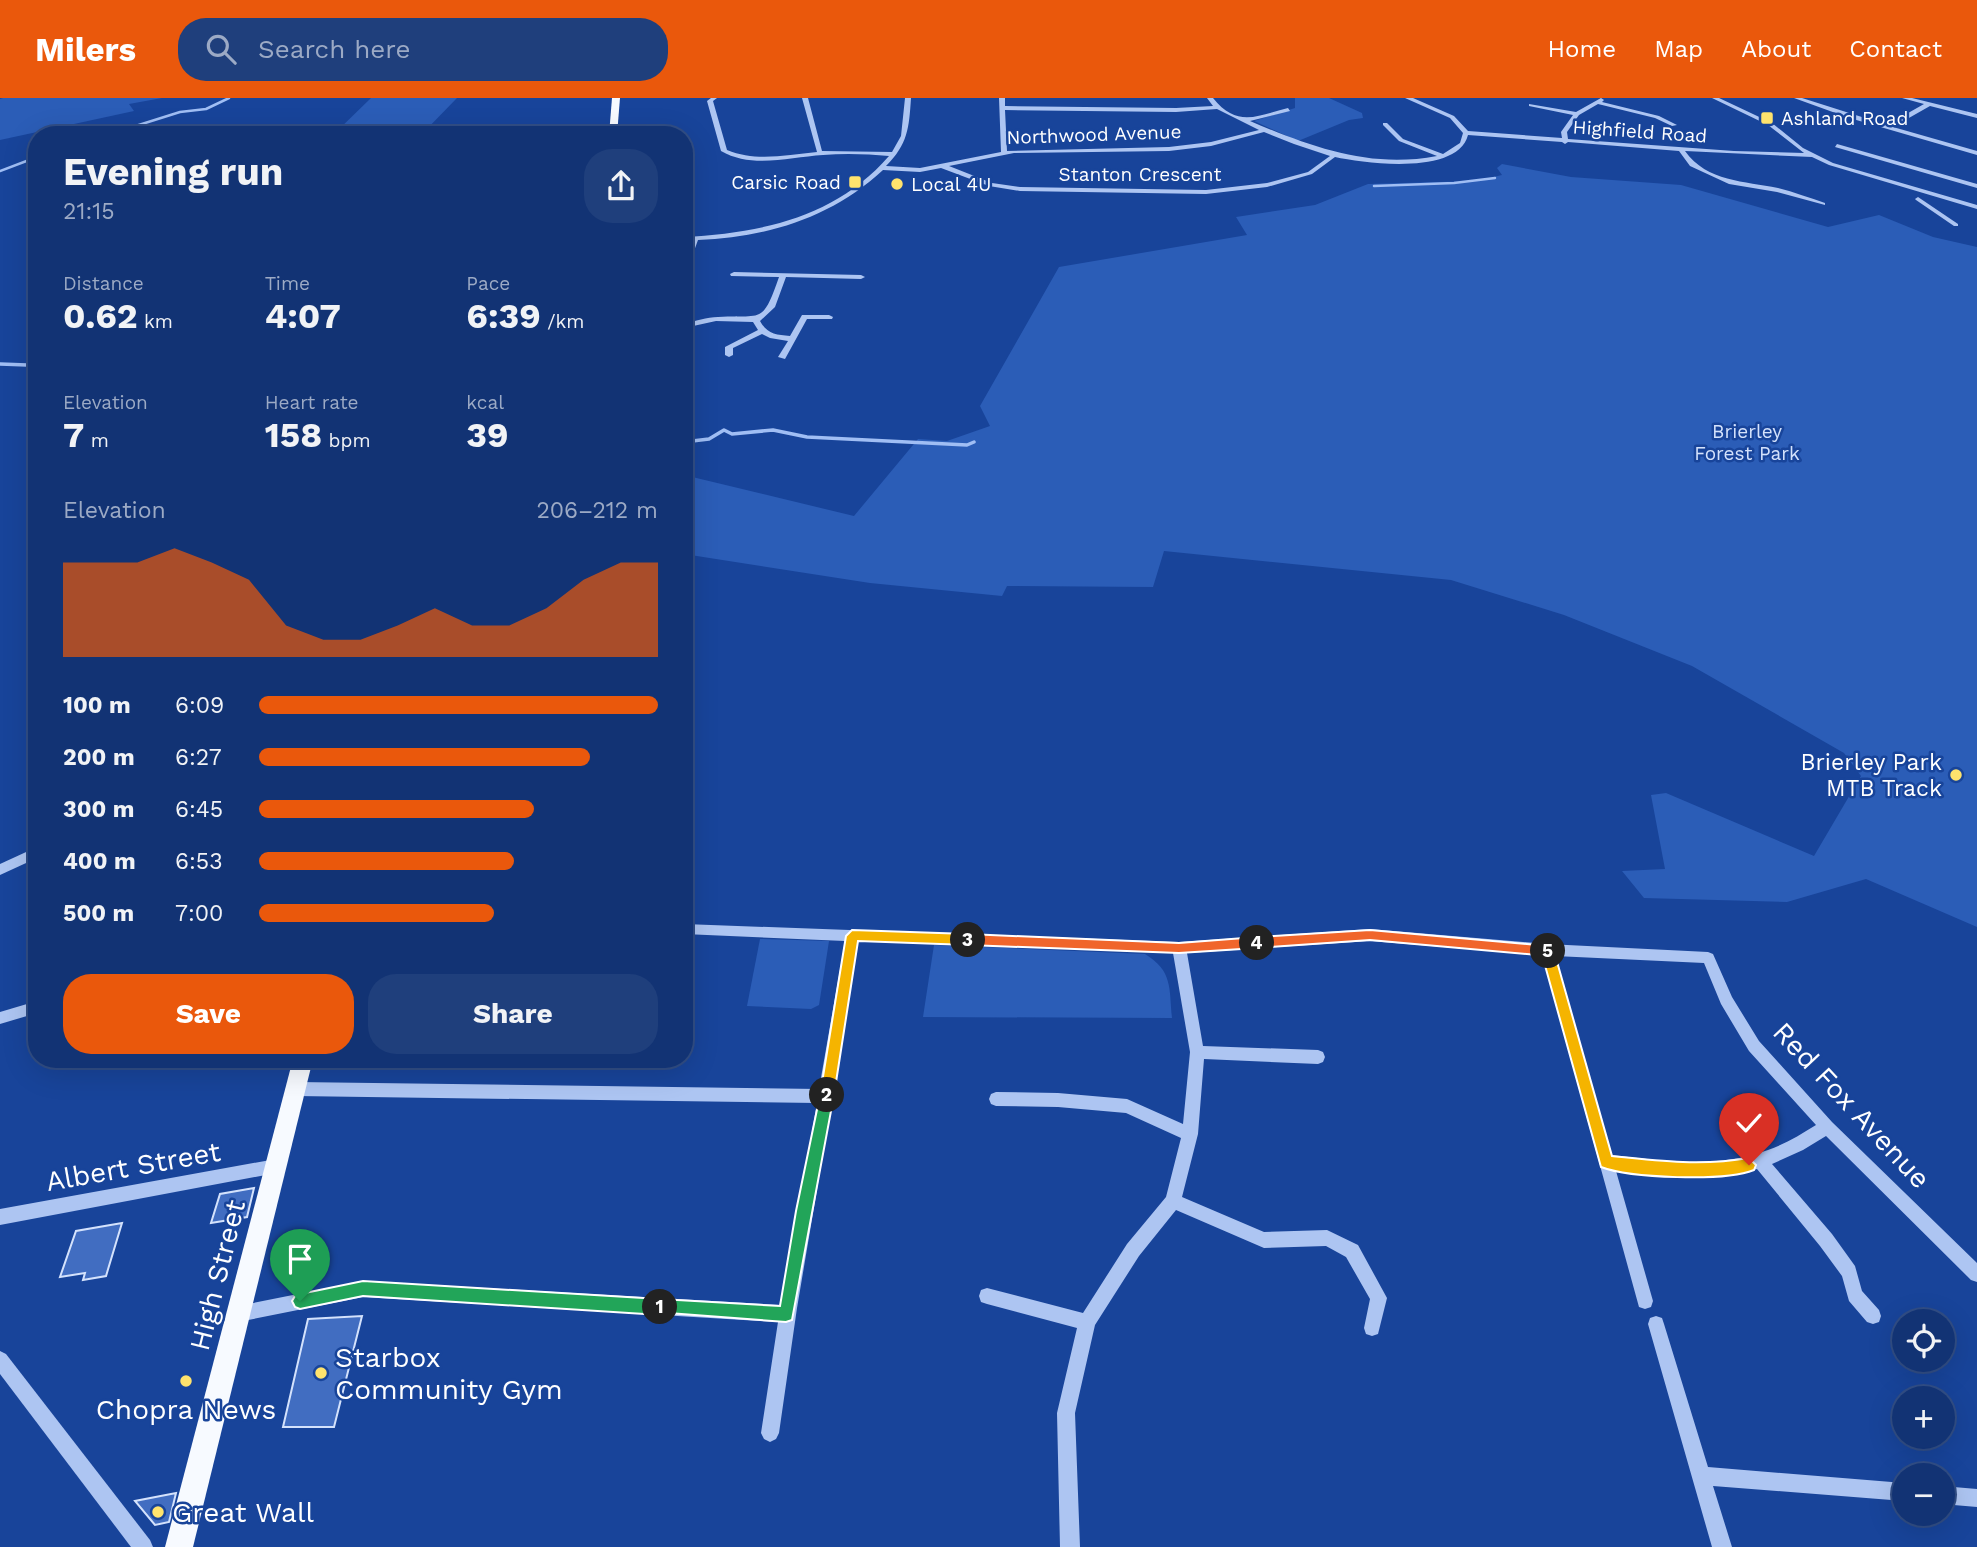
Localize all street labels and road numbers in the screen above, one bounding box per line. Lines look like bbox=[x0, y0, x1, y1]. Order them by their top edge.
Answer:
street label: Highfield Road bbox=[1572, 115, 1708, 148]
street label: Northwood Avenue bbox=[1006, 120, 1182, 149]
street label: Stanton Crescent bbox=[1059, 163, 1221, 186]
street label: Red Fox Avenue bbox=[1766, 1015, 1937, 1195]
street label: Albert Street bbox=[43, 1135, 223, 1198]
street label: High Street bbox=[183, 1196, 252, 1354]

